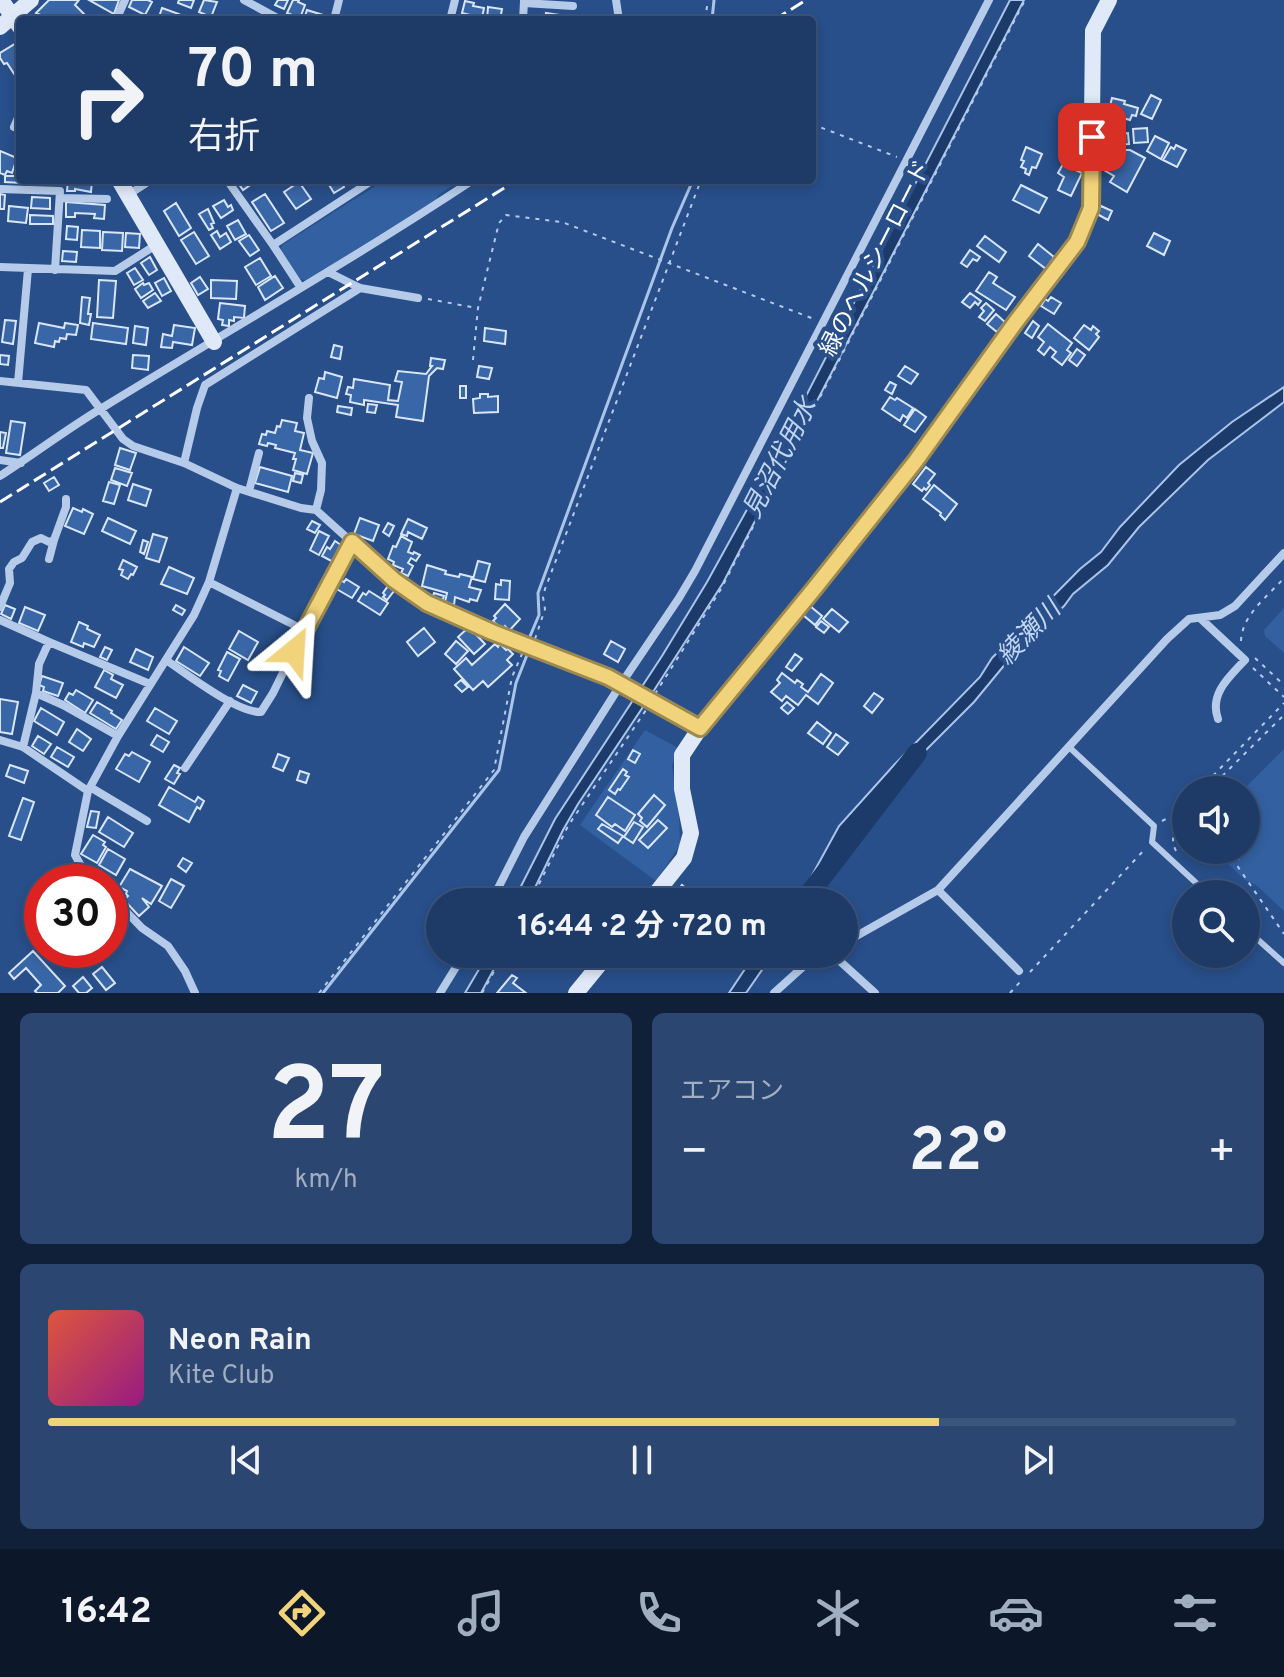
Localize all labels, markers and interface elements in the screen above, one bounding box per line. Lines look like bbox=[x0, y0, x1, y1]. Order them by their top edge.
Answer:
text: 70 m bbox=[188, 37, 318, 107]
icon: right bbox=[56, 48, 160, 152]
pin bbox=[1058, 103, 1126, 171]
icon: arrive bbox=[1070, 115, 1114, 159]
text: 右折 bbox=[188, 116, 260, 162]
street label: 緑のヘルシーロード bbox=[814, 156, 939, 362]
water label: 見沼代用水 bbox=[737, 391, 827, 525]
water label: 綾瀬川 bbox=[991, 592, 1071, 673]
position arrow bbox=[252, 609, 336, 693]
map controls bbox=[1172, 776, 1260, 968]
button: sound bbox=[1172, 776, 1260, 864]
speed limit sign: 30 bbox=[24, 864, 128, 968]
button: search bbox=[1172, 880, 1260, 968]
text: 16:44 · 2 分 · 720 m bbox=[517, 909, 767, 946]
text: 27 bbox=[267, 1046, 385, 1178]
text: エアコン bbox=[680, 1076, 784, 1109]
text: 22° bbox=[909, 1116, 1007, 1192]
text: − bbox=[680, 1126, 708, 1182]
text: + bbox=[1208, 1126, 1236, 1182]
text: km/h bbox=[294, 1164, 358, 1197]
text: Neon Rain bbox=[168, 1323, 312, 1360]
text: Kite Club bbox=[168, 1360, 274, 1393]
icon: previous bbox=[224, 1438, 268, 1482]
icon: pause bbox=[620, 1438, 664, 1482]
icon: next bbox=[1016, 1438, 1060, 1482]
icon: directions bbox=[274, 1585, 330, 1641]
icon: music bbox=[453, 1585, 509, 1641]
icon: phone bbox=[631, 1585, 687, 1641]
icon: climate bbox=[810, 1585, 866, 1641]
icon: car bbox=[988, 1585, 1044, 1641]
icon: filters bbox=[1167, 1585, 1223, 1641]
text: 16:42 bbox=[61, 1590, 152, 1636]

